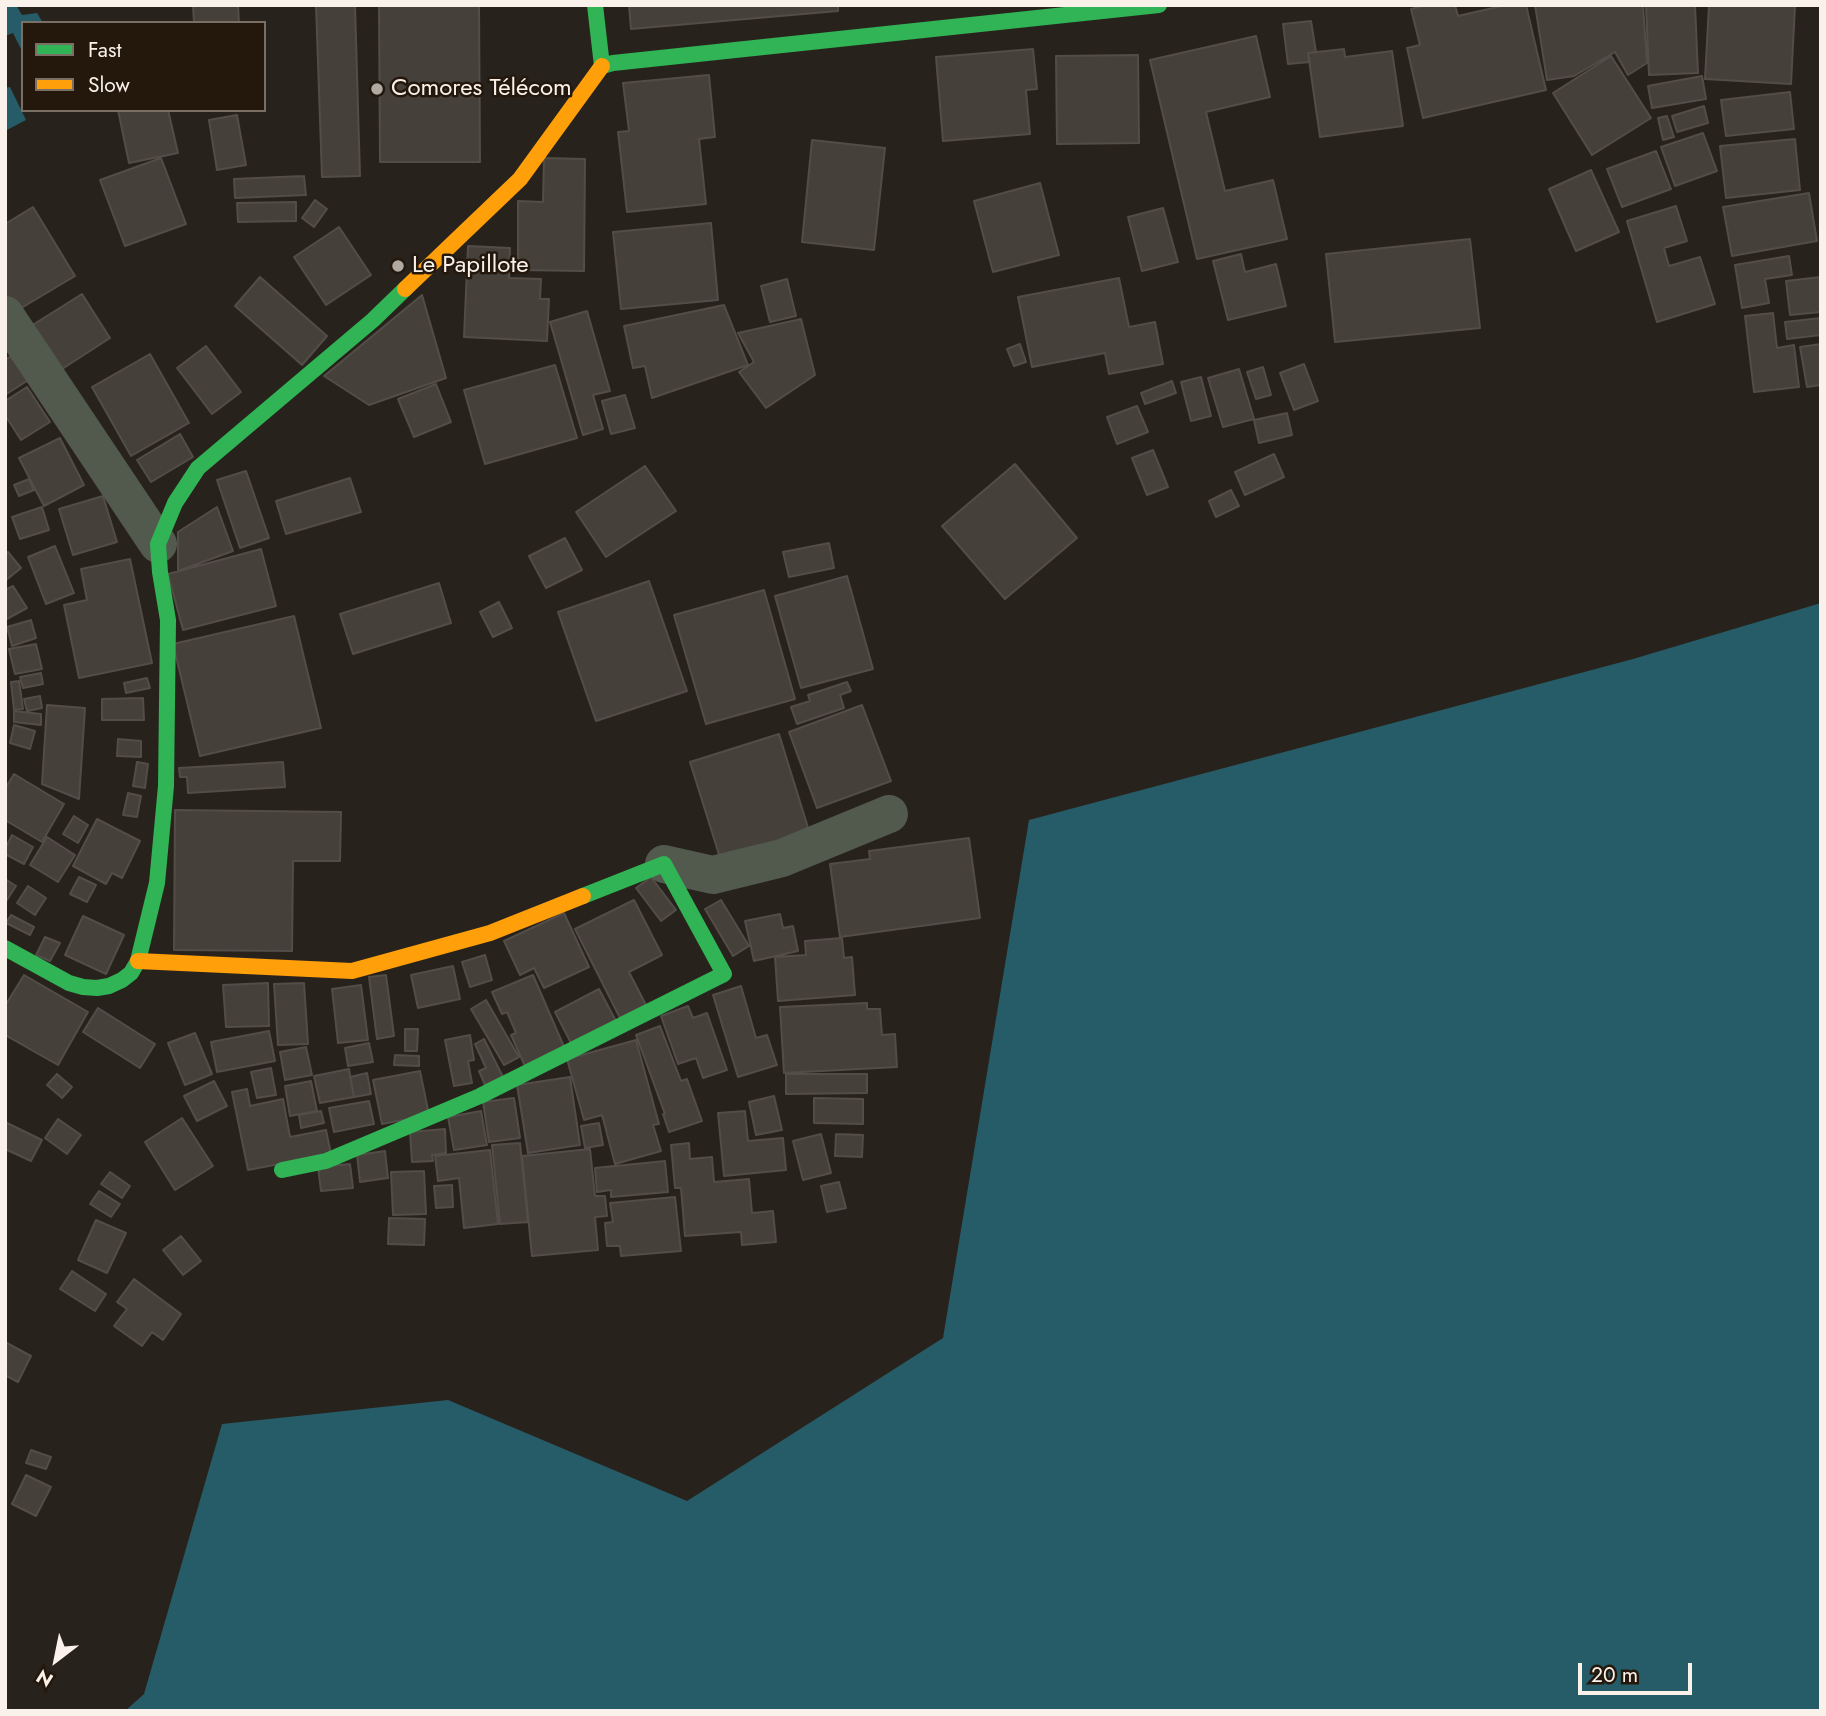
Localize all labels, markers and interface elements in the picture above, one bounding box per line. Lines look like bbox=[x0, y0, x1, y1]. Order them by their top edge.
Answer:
legend bbox=[21, 21, 266, 112]
text: Fast bbox=[88, 35, 121, 65]
text: Slow bbox=[88, 70, 130, 100]
place label: Comores Télécom bbox=[391, 75, 572, 103]
marker: Comores Télécom bbox=[369, 81, 385, 97]
place label: Le Papillote bbox=[412, 252, 529, 280]
marker: Le Papillote bbox=[390, 258, 406, 274]
north arrow bbox=[21, 1625, 91, 1695]
scale bar bbox=[1581, 1650, 1695, 1694]
text: 20 m bbox=[1591, 1660, 1638, 1690]
text: N bbox=[31, 1663, 58, 1694]

